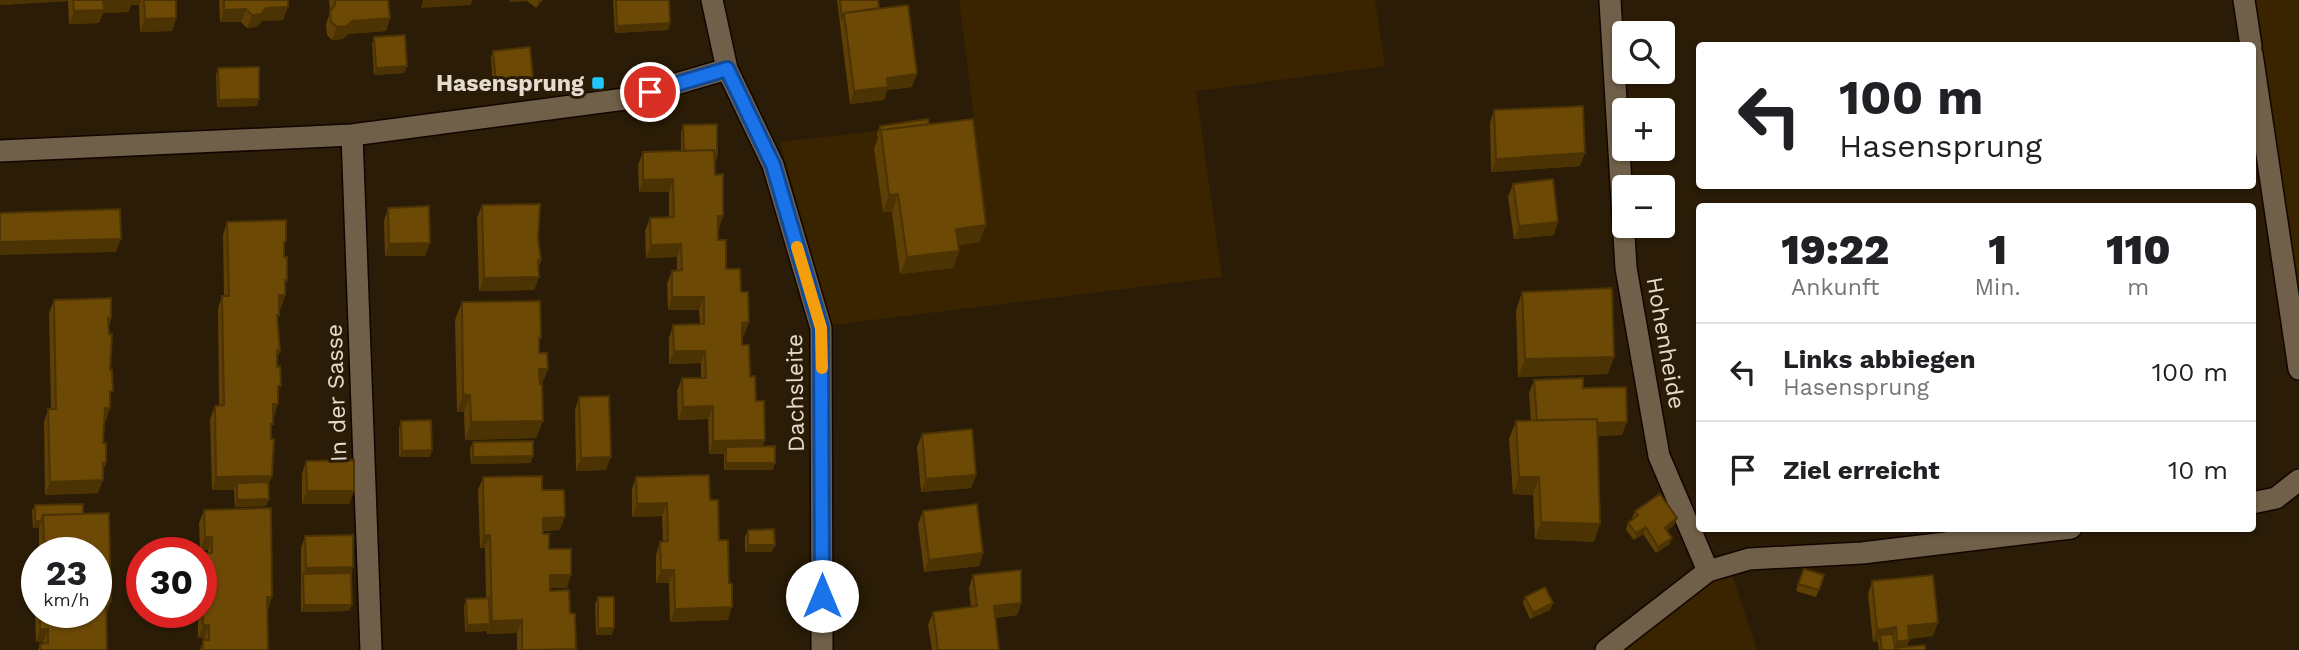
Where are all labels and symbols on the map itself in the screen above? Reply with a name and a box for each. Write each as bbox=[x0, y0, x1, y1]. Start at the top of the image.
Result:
pin bbox=[620, 62, 680, 122]
place label: Hasensprung bbox=[436, 70, 584, 97]
marker: Hasensprung bbox=[590, 75, 606, 91]
street label: Hohenheide bbox=[1641, 275, 1690, 411]
street label: In der Sasse bbox=[321, 323, 352, 463]
street label: Dachsleite bbox=[781, 334, 810, 452]
speed limit sign: 30 bbox=[126, 537, 217, 628]
position arrow bbox=[785, 559, 859, 633]

